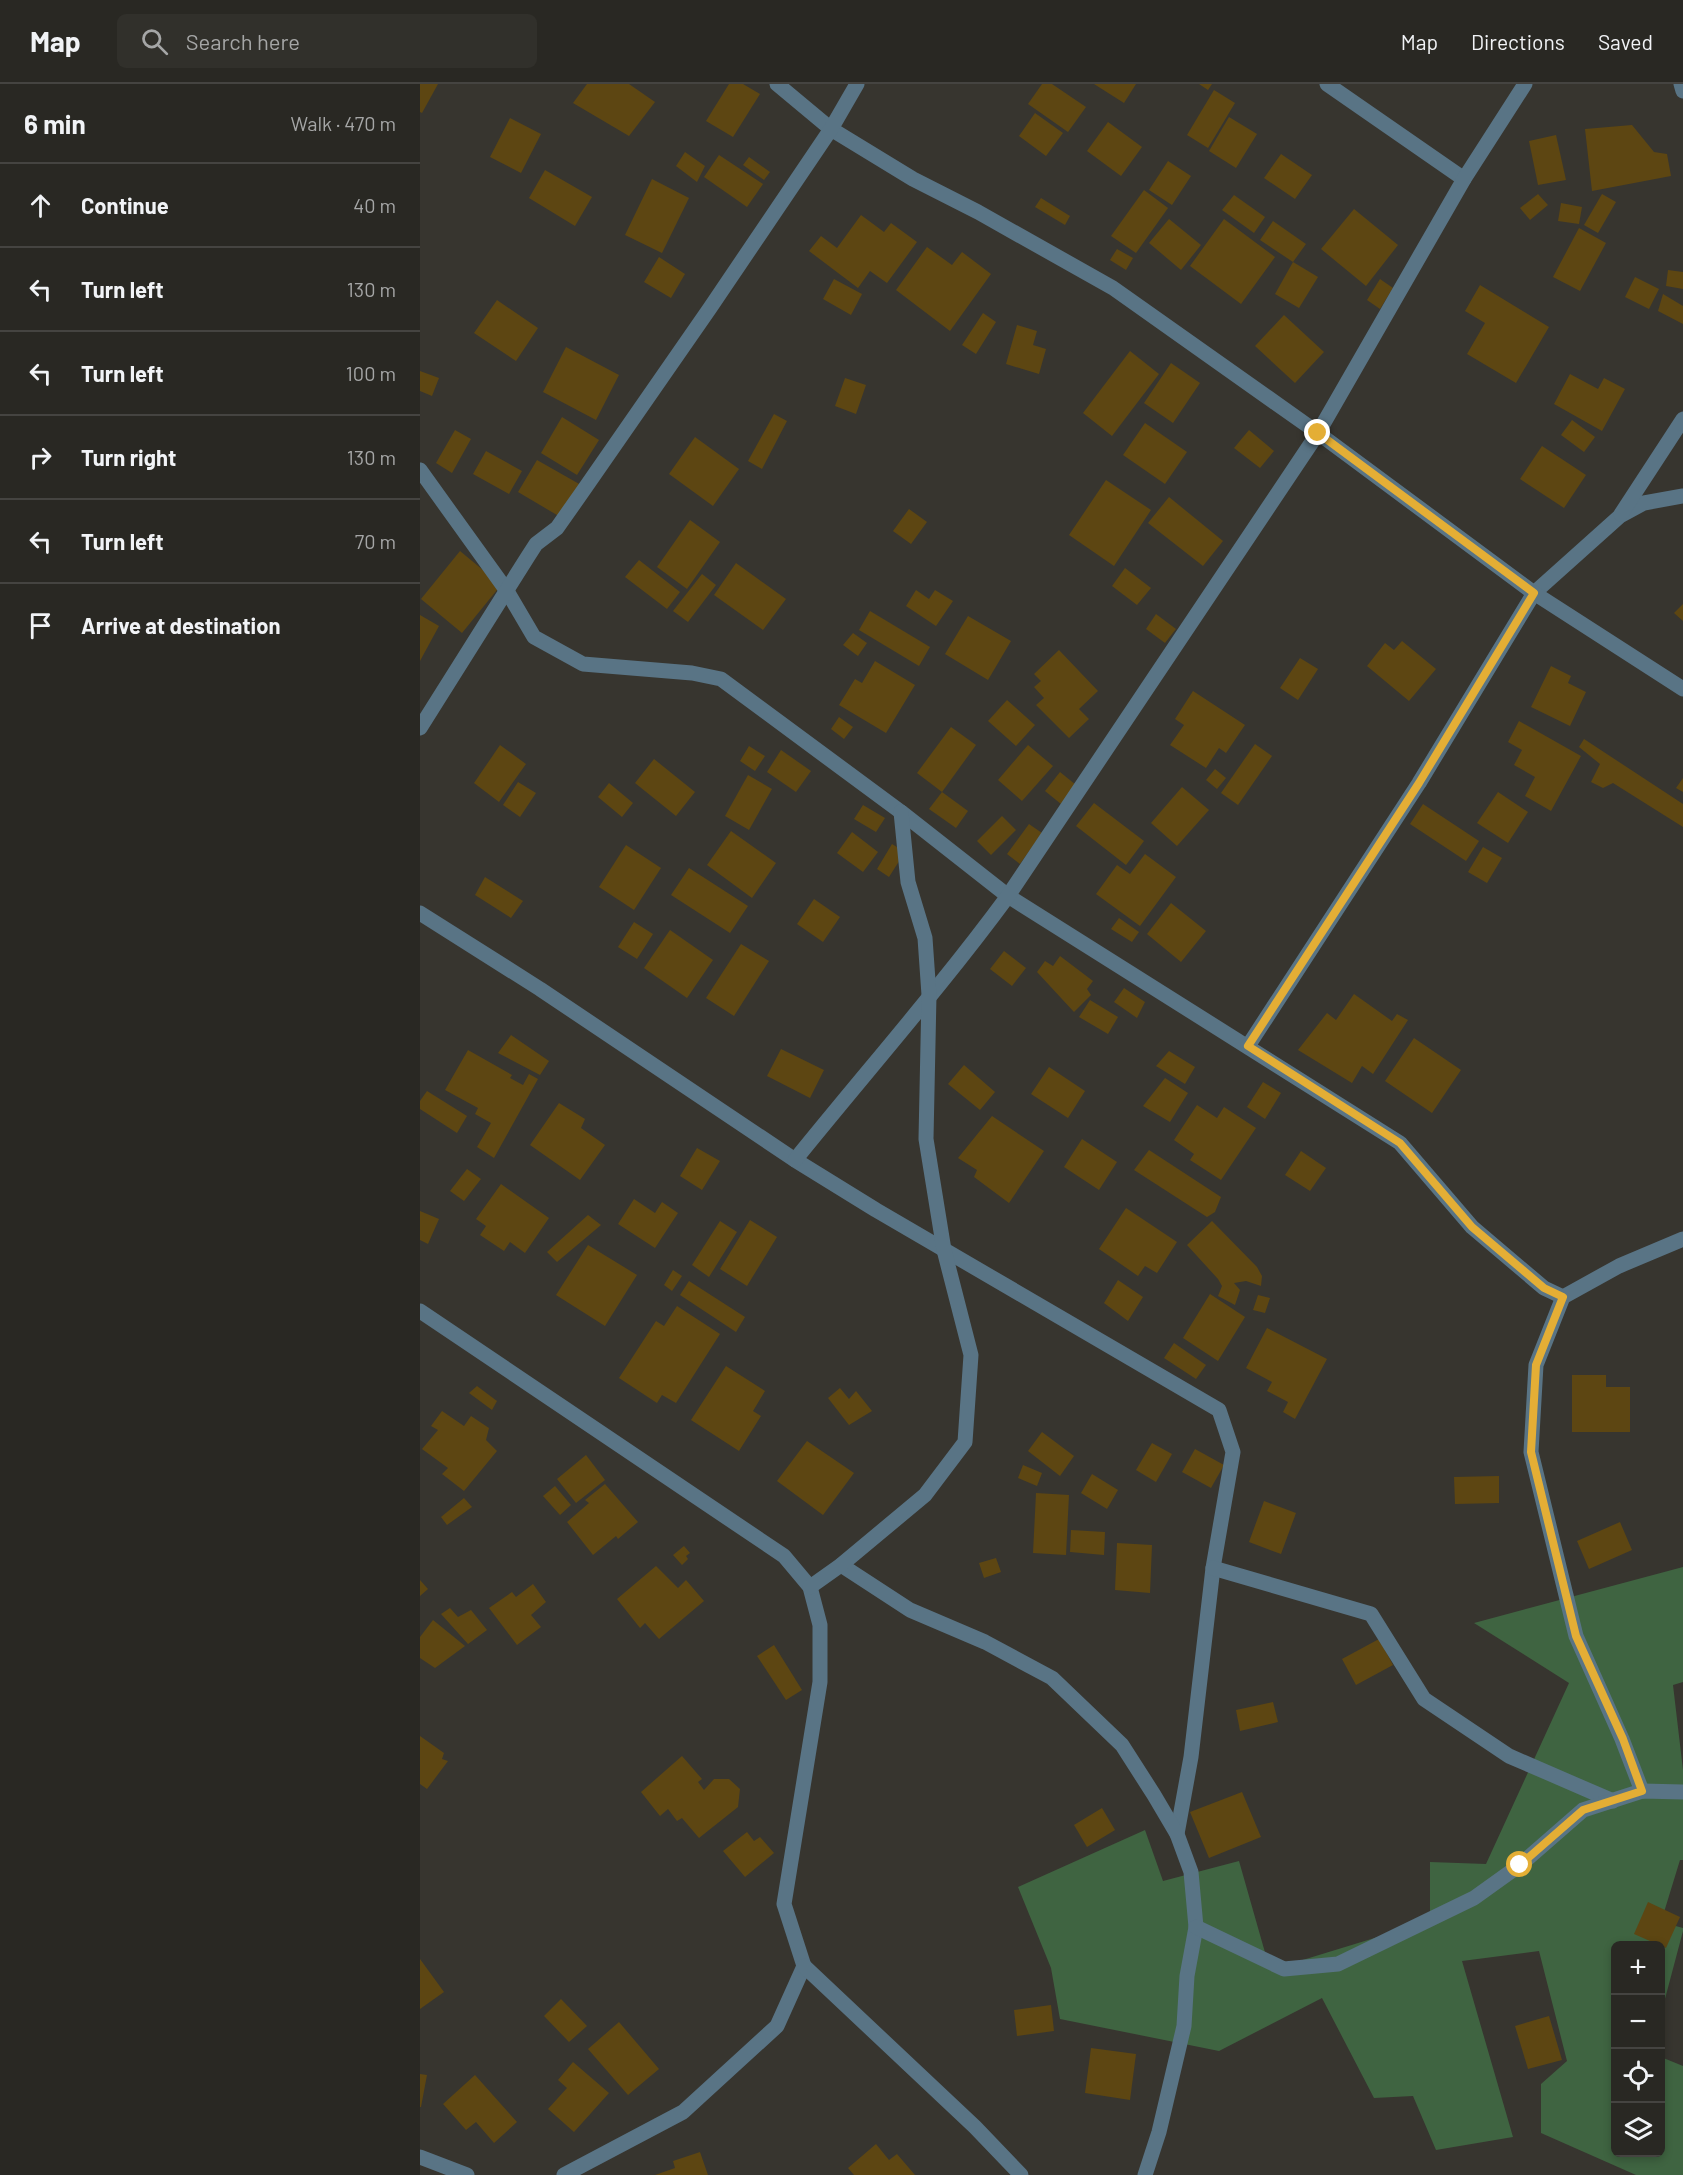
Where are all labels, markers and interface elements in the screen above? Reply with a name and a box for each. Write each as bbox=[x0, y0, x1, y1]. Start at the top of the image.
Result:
search box bbox=[117, 14, 537, 68]
text: Map bbox=[30, 24, 81, 58]
icon: search bbox=[138, 25, 171, 58]
text: Search here bbox=[186, 28, 300, 54]
text: Map bbox=[1401, 29, 1438, 54]
text: Directions bbox=[1471, 29, 1565, 54]
text: Saved bbox=[1598, 29, 1653, 54]
text: 6 min bbox=[24, 108, 86, 139]
text: Walk · 470 m bbox=[291, 111, 396, 135]
icon: ahead bbox=[24, 189, 57, 222]
text: Continue bbox=[81, 192, 169, 218]
text: 40 m bbox=[353, 193, 396, 217]
icon: left bbox=[24, 273, 57, 306]
text: Turn left bbox=[81, 276, 164, 302]
text: 130 m bbox=[347, 277, 396, 301]
icon: left bbox=[24, 357, 57, 390]
text: Turn left bbox=[81, 360, 164, 386]
text: 100 m bbox=[346, 361, 396, 385]
route end bbox=[1304, 419, 1330, 445]
icon: right bbox=[24, 441, 57, 474]
text: Turn right bbox=[81, 444, 176, 470]
text: 130 m bbox=[347, 445, 396, 469]
icon: left bbox=[24, 525, 57, 558]
text: Turn left bbox=[81, 528, 164, 554]
text: 70 m bbox=[355, 529, 396, 553]
icon: arrive bbox=[24, 609, 57, 642]
text: Arrive at destination bbox=[81, 612, 280, 638]
route start bbox=[1506, 1851, 1532, 1877]
map controls bbox=[1611, 1941, 1665, 2157]
button: + bbox=[1611, 1941, 1665, 1995]
button: − bbox=[1611, 1995, 1665, 2049]
button: locate bbox=[1611, 2049, 1665, 2103]
button: layers bbox=[1611, 2103, 1665, 2157]

